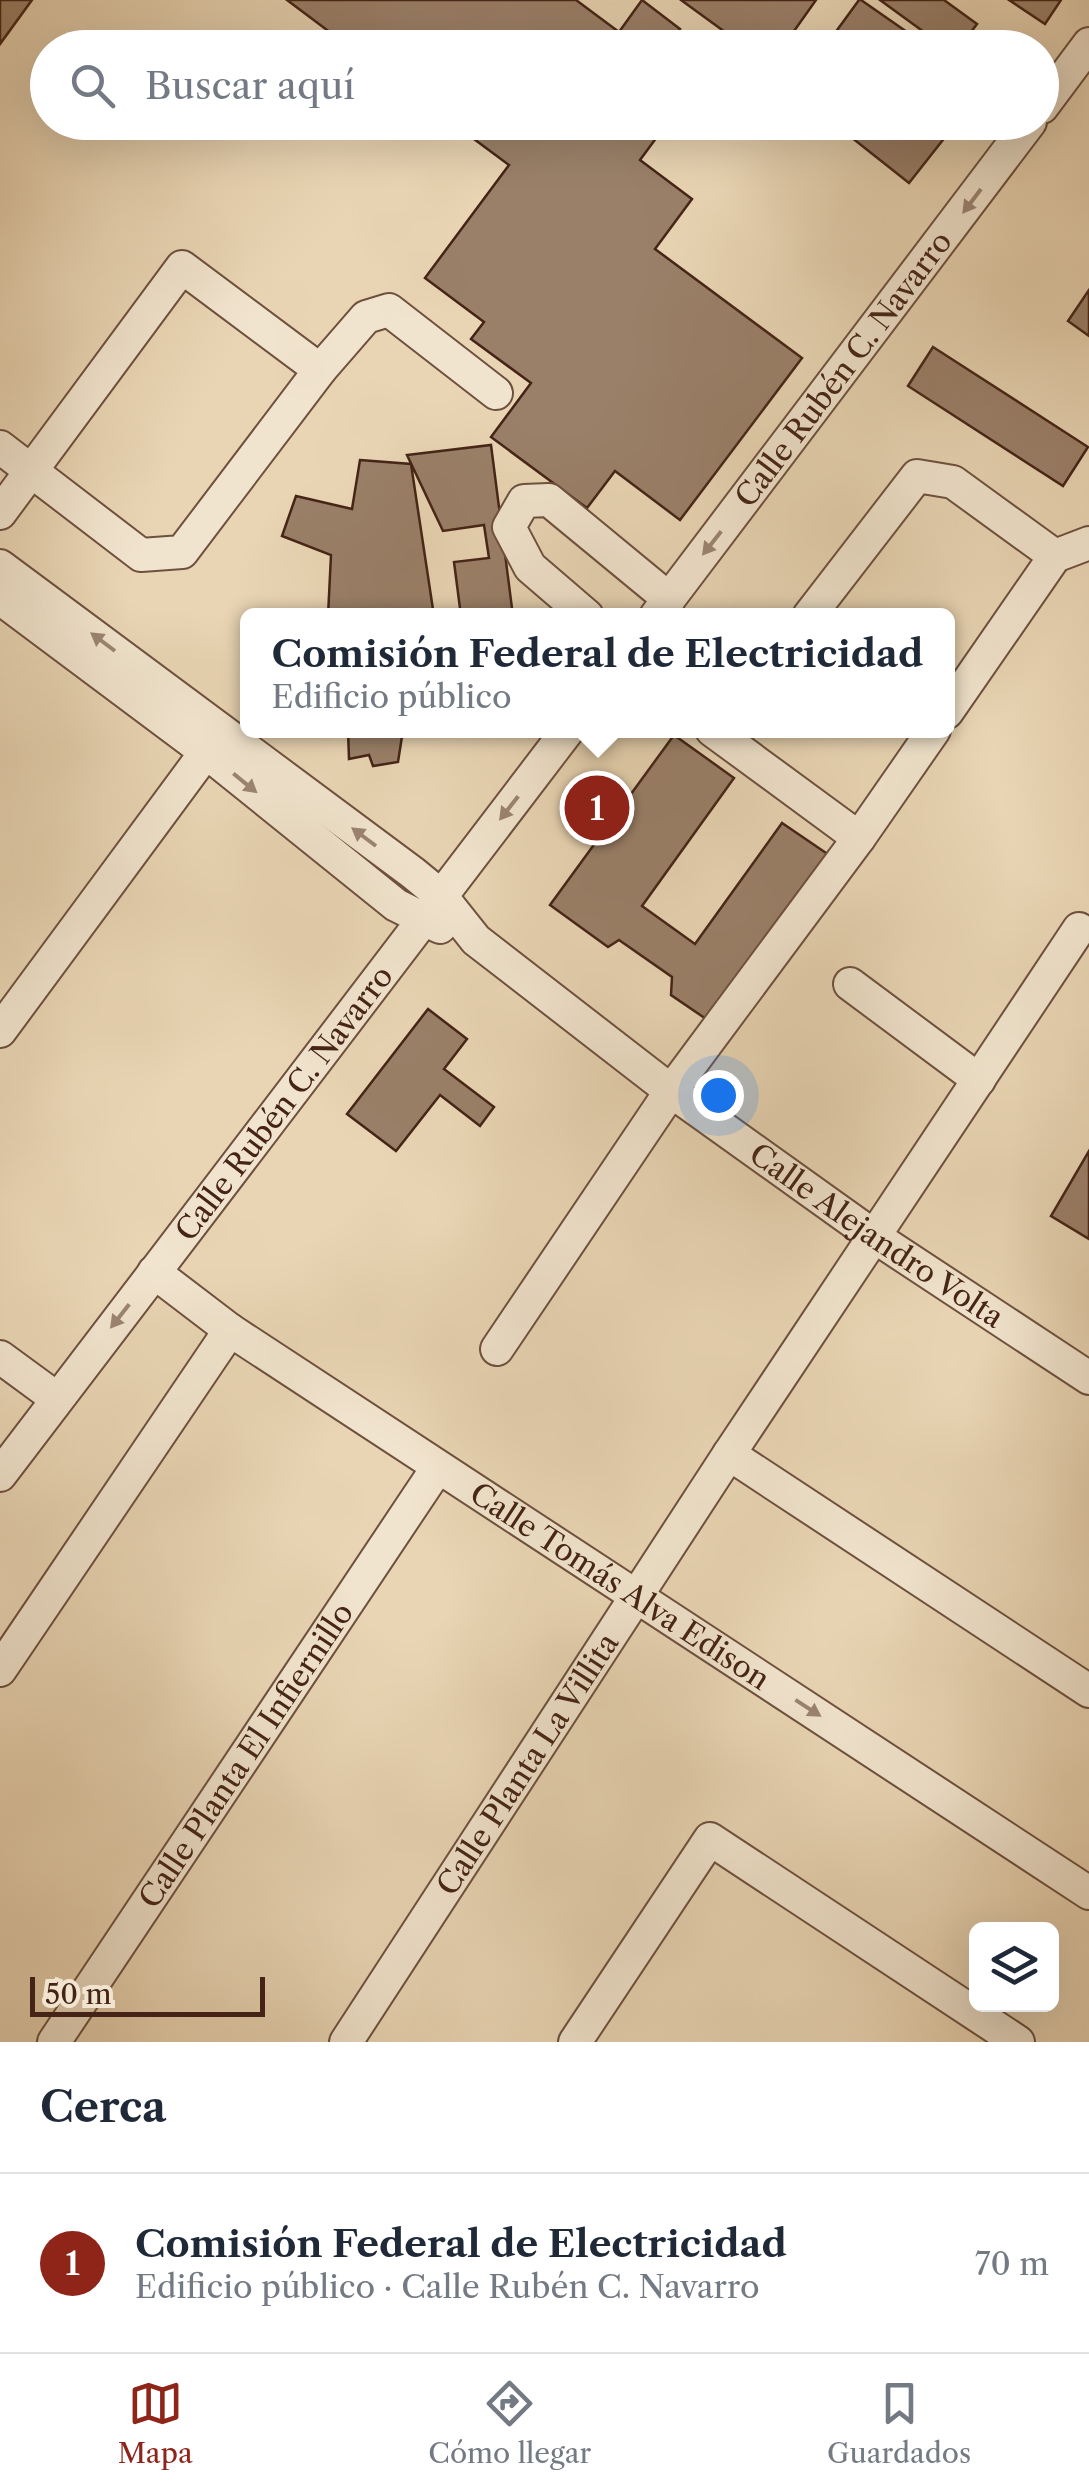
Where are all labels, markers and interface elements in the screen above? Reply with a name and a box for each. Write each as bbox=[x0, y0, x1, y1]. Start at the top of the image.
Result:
search box bbox=[30, 30, 1059, 140]
icon: search bbox=[65, 58, 120, 113]
text: Buscar aquí bbox=[145, 62, 355, 109]
one-way arrow bbox=[962, 188, 982, 214]
street label: Calle Rubén C. Navarro bbox=[727, 224, 959, 514]
one-way arrow bbox=[702, 530, 723, 556]
popup bbox=[240, 608, 955, 738]
text: Comisión Federal de Electricidad bbox=[272, 630, 923, 677]
one-way arrow bbox=[90, 633, 116, 653]
text: Edificio público bbox=[272, 677, 512, 716]
pin: 1 bbox=[564, 770, 630, 846]
one-way arrow bbox=[233, 772, 258, 793]
one-way arrow bbox=[499, 795, 519, 821]
one-way arrow bbox=[351, 827, 377, 847]
street label: Calle Rubén C. Navarro bbox=[167, 958, 400, 1248]
your location bbox=[693, 1070, 744, 1121]
street label: Calle Alejandro Volta bbox=[743, 1135, 1011, 1335]
one-way arrow bbox=[110, 1303, 131, 1329]
street label: Calle Tomás Alva Edison bbox=[463, 1474, 777, 1697]
street label: Calle Planta El Infiernillo bbox=[130, 1595, 361, 1915]
street label: Calle Planta La Villita bbox=[428, 1626, 626, 1902]
one-way arrow bbox=[794, 1699, 821, 1717]
map controls bbox=[969, 1922, 1059, 2012]
button: layers bbox=[969, 1922, 1059, 2012]
scale bar bbox=[30, 1972, 265, 2016]
text: 50 m bbox=[45, 1977, 112, 2011]
text: Cerca bbox=[40, 2081, 166, 2133]
text: Comisión Federal de Electricidad bbox=[135, 2220, 787, 2267]
text: 1 bbox=[65, 2244, 80, 2283]
text: 70 m bbox=[975, 2244, 1049, 2283]
text: Edificio público · Calle Rubén C. Navarro bbox=[135, 2267, 760, 2306]
tab: Mapa bbox=[118, 2376, 193, 2470]
tab: Cómo llegar bbox=[428, 2376, 591, 2470]
tab: Guardados bbox=[827, 2376, 971, 2470]

